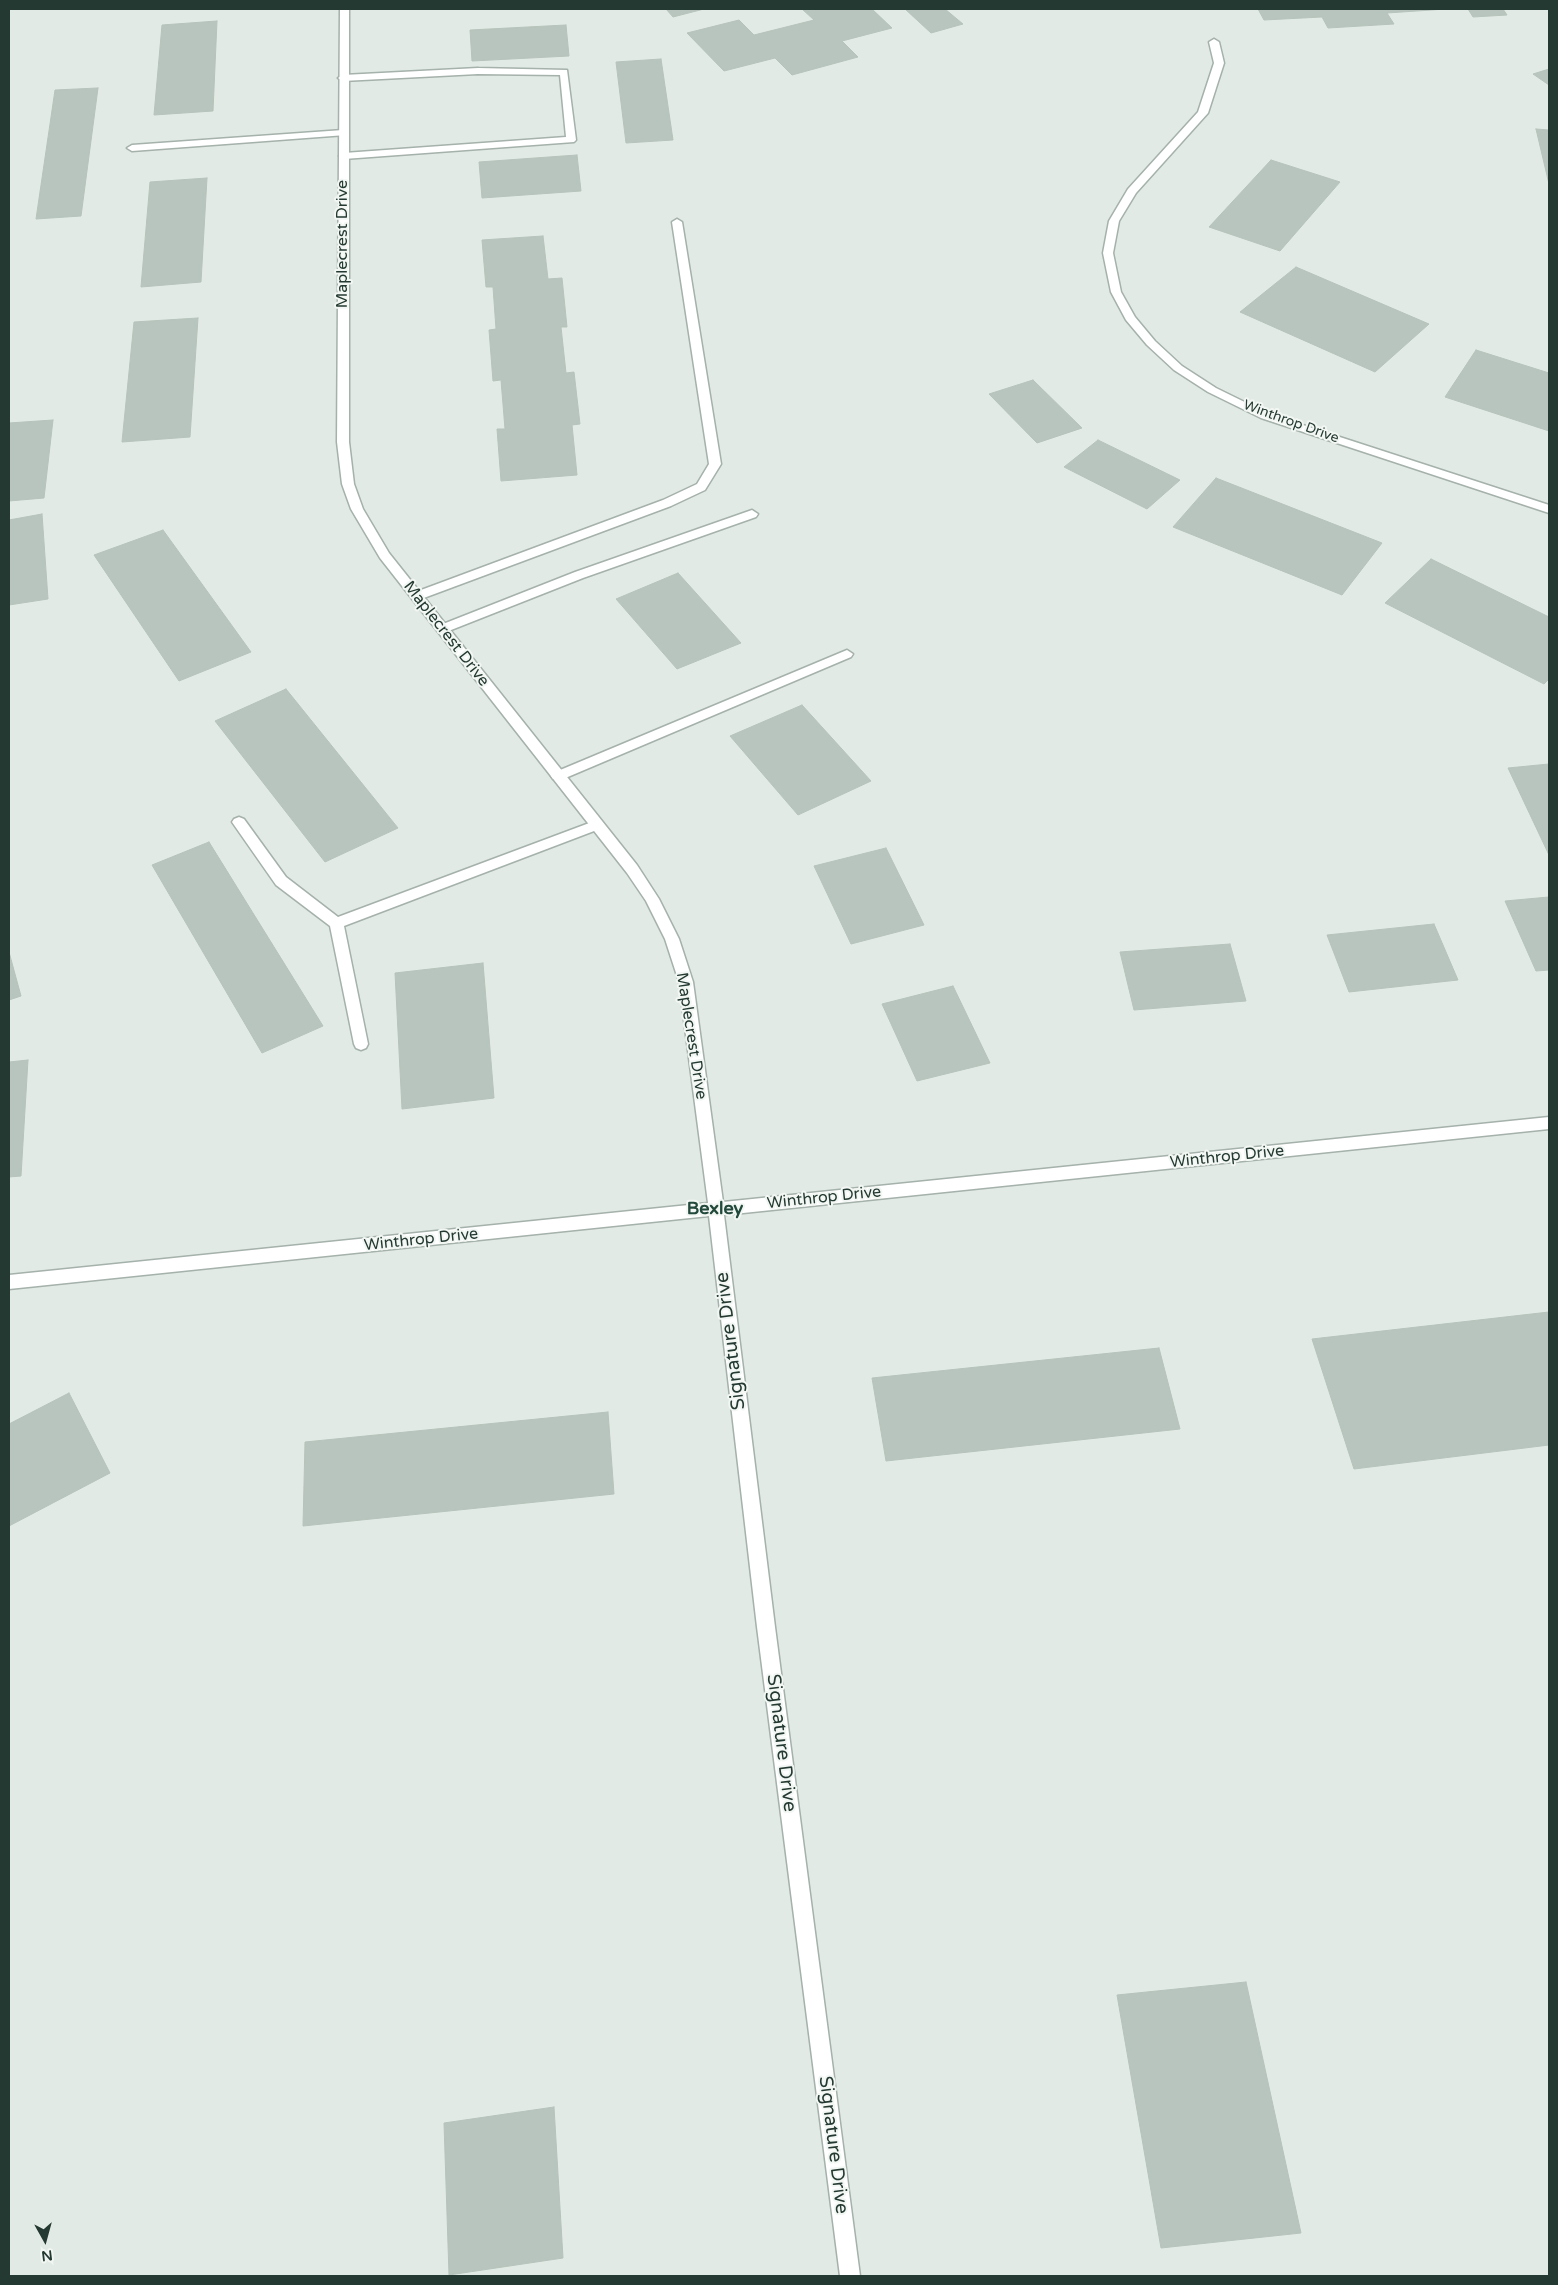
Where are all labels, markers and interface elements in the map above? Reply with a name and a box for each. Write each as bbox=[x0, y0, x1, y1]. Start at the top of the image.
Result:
street label: Maplecrest Drive bbox=[333, 180, 353, 308]
street label: Winthrop Drive bbox=[1241, 397, 1341, 447]
street label: Maplecrest Drive bbox=[399, 578, 493, 690]
street label: Maplecrest Drive bbox=[671, 971, 711, 1101]
street label: Winthrop Drive bbox=[1169, 1141, 1285, 1173]
street label: Winthrop Drive bbox=[766, 1182, 882, 1214]
district label: Bexley bbox=[687, 1198, 743, 1220]
street label: Winthrop Drive bbox=[363, 1224, 479, 1256]
street label: Signature Drive bbox=[711, 1271, 751, 1411]
street label: Signature Drive bbox=[761, 1673, 801, 1813]
street label: Signature Drive bbox=[813, 2075, 853, 2215]
north arrow bbox=[20, 2215, 70, 2265]
text: N bbox=[40, 2246, 54, 2265]

